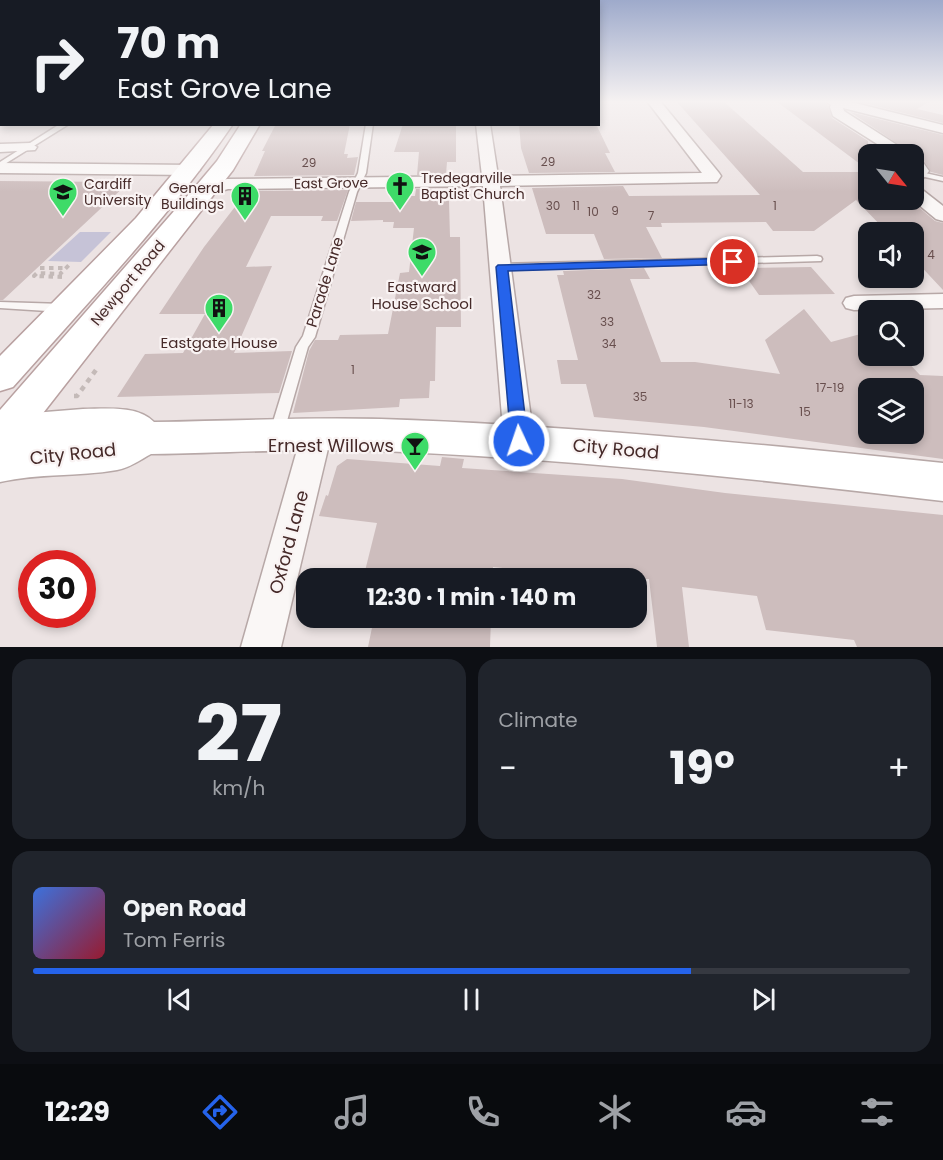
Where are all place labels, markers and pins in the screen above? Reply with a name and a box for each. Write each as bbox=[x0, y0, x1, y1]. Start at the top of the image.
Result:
place label: Tredegarville Baptist Church bbox=[421, 168, 525, 204]
church icon: Tredegarville Baptist Church bbox=[384, 170, 416, 212]
place label: Cardiff University bbox=[84, 174, 151, 210]
school or university icon: Cardiff University bbox=[47, 176, 79, 218]
place label: General Buildings bbox=[161, 178, 224, 214]
building icon: General Buildings bbox=[229, 180, 261, 222]
school or university icon: Eastward House School bbox=[406, 236, 438, 278]
pin bbox=[707, 236, 758, 287]
place label: Eastward House School bbox=[371, 276, 473, 314]
building icon: Eastgate House bbox=[203, 292, 235, 334]
place label: Eastgate House bbox=[161, 332, 277, 353]
bar icon: Ernest Willows bbox=[399, 430, 431, 472]
place label: Ernest Willows bbox=[268, 433, 394, 458]

